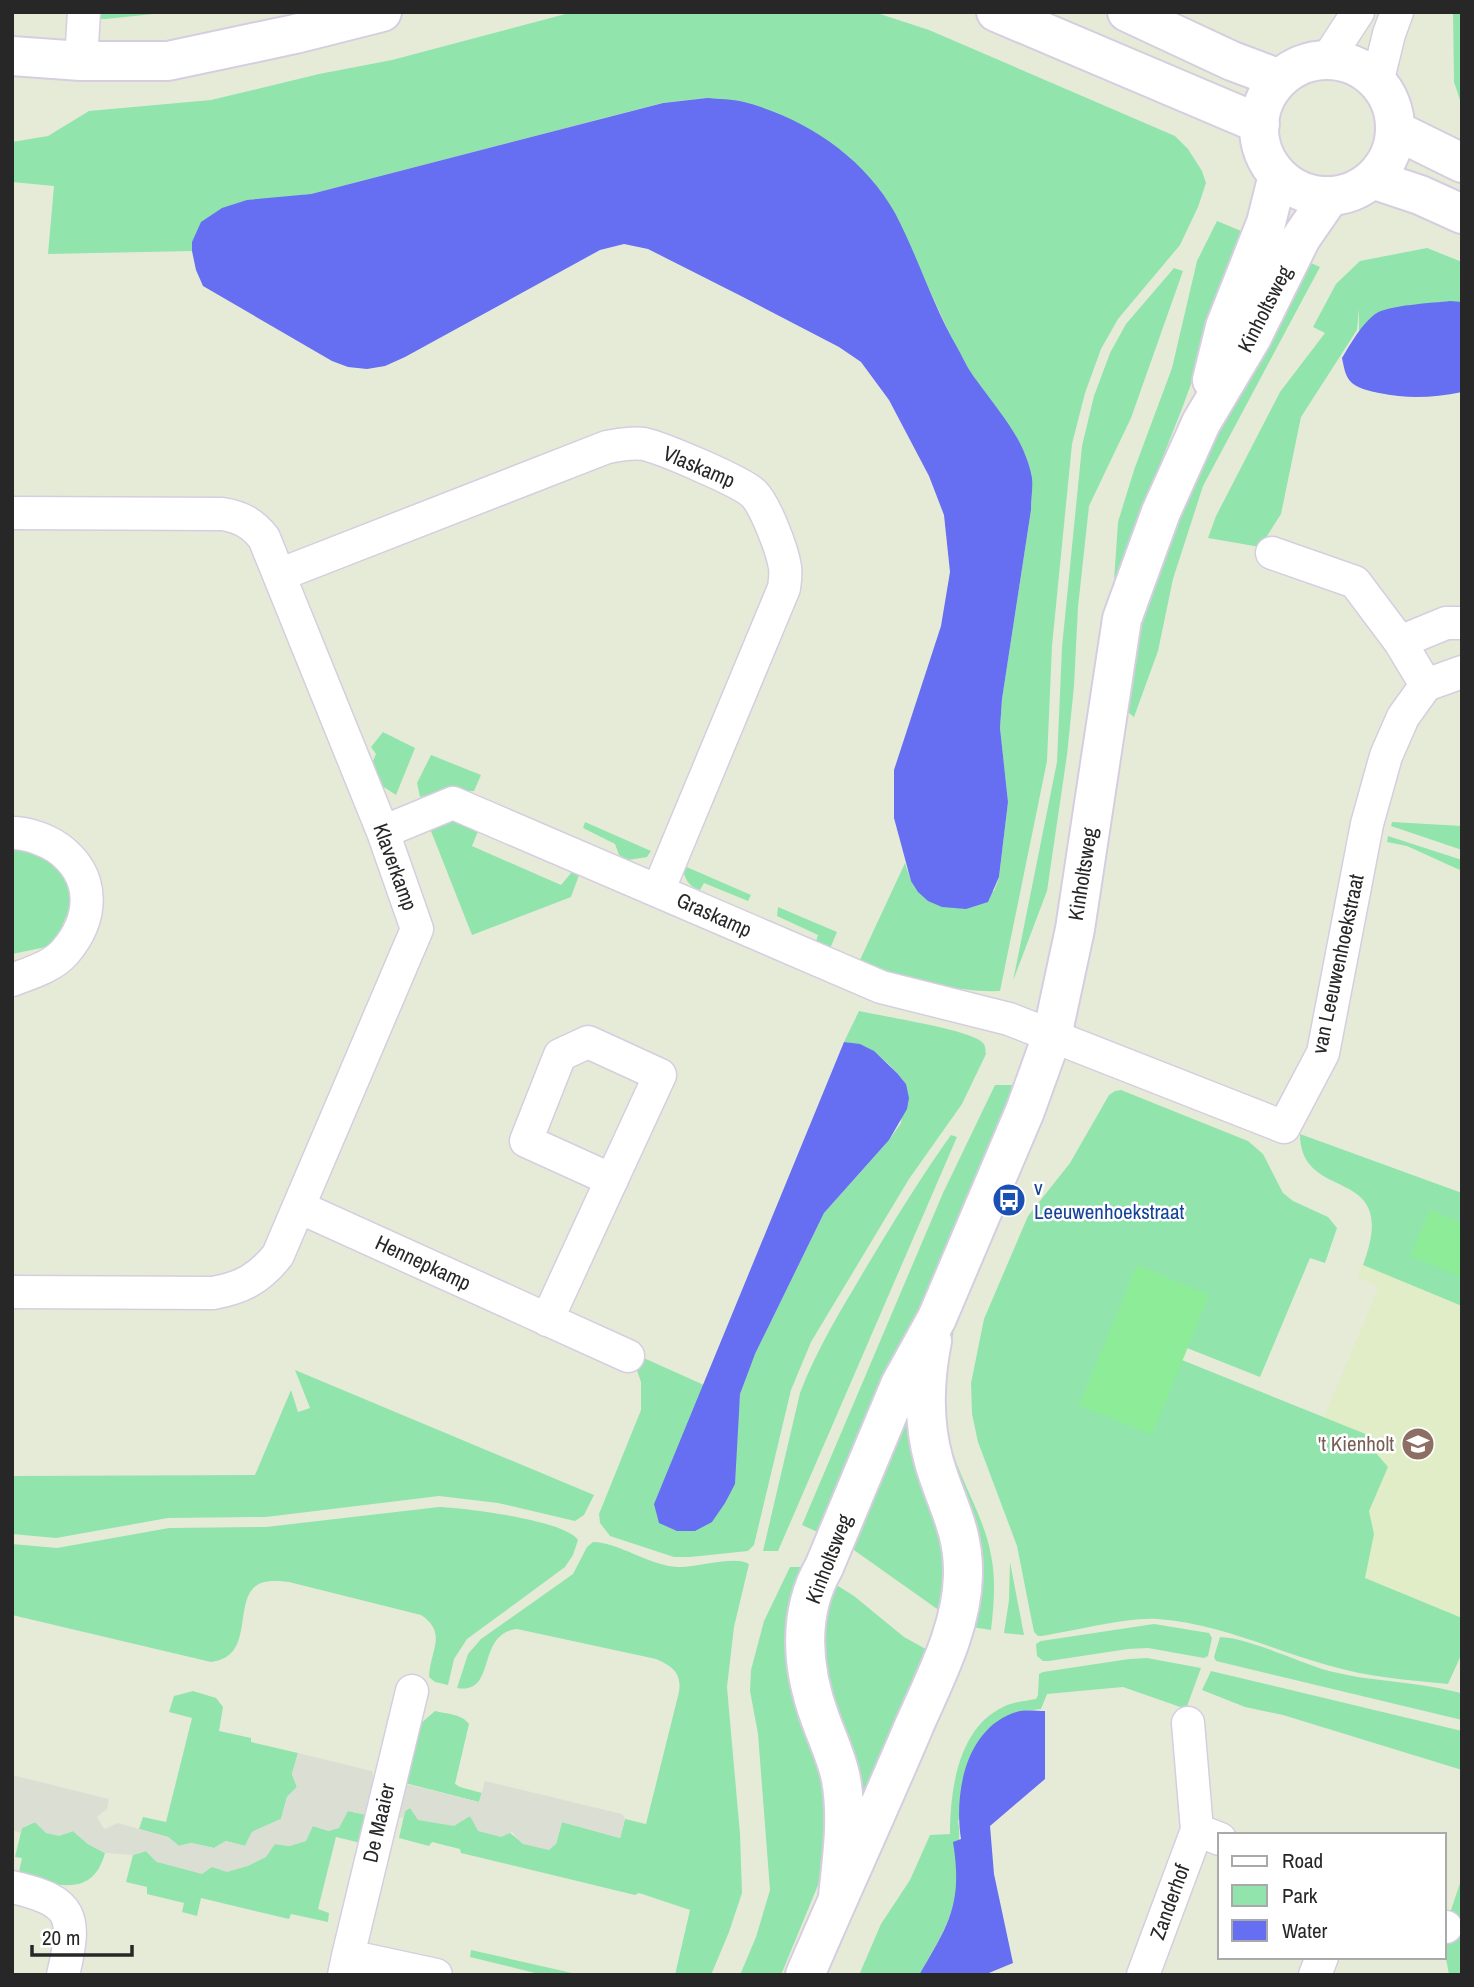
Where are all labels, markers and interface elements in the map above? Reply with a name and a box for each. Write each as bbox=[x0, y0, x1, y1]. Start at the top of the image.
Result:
street label: Kinholtsweg bbox=[1230, 260, 1299, 357]
street label: Vlaskamp bbox=[659, 438, 740, 495]
street label: Klaverkamp bbox=[366, 819, 425, 915]
street label: Kinholtsweg bbox=[1061, 825, 1104, 923]
street label: van Leeuwenhoekstraat bbox=[1304, 871, 1371, 1056]
street label: Graskamp bbox=[672, 885, 756, 944]
place label: v Leeuwenhoekstraat bbox=[1034, 1173, 1185, 1226]
bus stop icon: v Leeuwenhoekstraat bbox=[990, 1181, 1028, 1219]
street label: Hennepkamp bbox=[371, 1228, 476, 1297]
school or university icon: 't Kienholt bbox=[1399, 1425, 1437, 1463]
place label: 't Kienholt bbox=[1318, 1429, 1394, 1458]
street label: Kinholtsweg bbox=[798, 1509, 859, 1608]
street label: De Maaier bbox=[355, 1780, 402, 1865]
legend bbox=[1218, 1833, 1446, 1959]
text: Road bbox=[1282, 1846, 1323, 1875]
street label: Zanderhof bbox=[1142, 1860, 1197, 1944]
text: Park bbox=[1282, 1881, 1318, 1910]
scale bar bbox=[32, 1913, 131, 1957]
text: Water bbox=[1282, 1916, 1328, 1945]
text: 20 m bbox=[42, 1923, 80, 1952]

